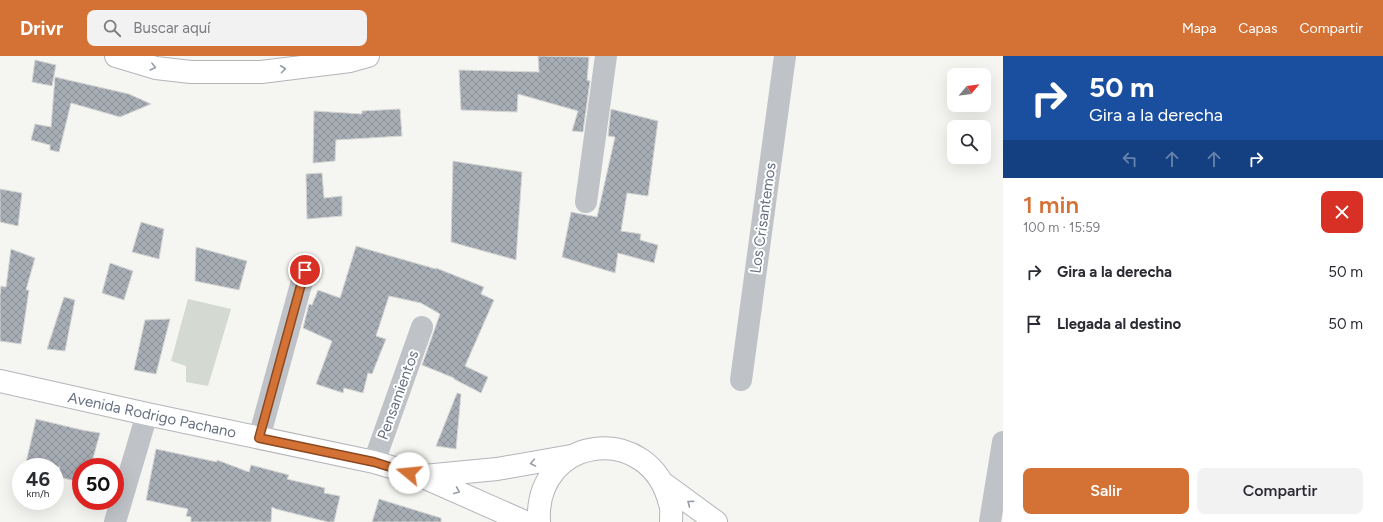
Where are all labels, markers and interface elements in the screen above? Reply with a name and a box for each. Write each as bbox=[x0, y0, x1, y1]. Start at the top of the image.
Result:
search box bbox=[87, 10, 367, 46]
text: Drivr bbox=[20, 17, 63, 40]
icon: search bbox=[101, 17, 123, 39]
text: Buscar aquí bbox=[133, 19, 211, 37]
text: Mapa bbox=[1182, 20, 1216, 37]
text: Capas bbox=[1238, 20, 1277, 37]
text: Compartir bbox=[1299, 20, 1363, 37]
one-way arrow bbox=[150, 63, 157, 71]
one-way arrow bbox=[280, 65, 286, 74]
north arrow bbox=[947, 68, 991, 112]
map controls bbox=[947, 68, 991, 164]
text: 50 m bbox=[1089, 70, 1155, 104]
icon: right bbox=[1023, 72, 1075, 124]
text: Gira a la derecha bbox=[1089, 104, 1223, 126]
button: search bbox=[947, 120, 991, 164]
icon: left bbox=[1119, 148, 1141, 170]
icon: ahead bbox=[1161, 148, 1183, 170]
icon: ahead bbox=[1203, 148, 1225, 170]
icon: right bbox=[1245, 148, 1267, 170]
street label: Los Crisantemos bbox=[746, 161, 780, 275]
text: 1 min bbox=[1023, 190, 1079, 219]
button: close bbox=[1321, 191, 1363, 233]
text: 100 m · 15:59 bbox=[1023, 220, 1100, 235]
pin bbox=[288, 253, 322, 287]
icon: arrive bbox=[294, 259, 316, 281]
icon: right bbox=[1023, 261, 1045, 283]
text: Gira a la derecha bbox=[1057, 263, 1172, 281]
text: 50 m bbox=[1328, 263, 1363, 281]
icon: arrive bbox=[1023, 313, 1045, 335]
text: Llegada al destino bbox=[1057, 315, 1181, 333]
text: 50 m bbox=[1328, 315, 1363, 333]
street label: Pensamientos bbox=[373, 348, 423, 442]
street label: Avenida Rodrigo Pachano bbox=[66, 388, 238, 442]
position arrow bbox=[388, 452, 430, 494]
speed limit sign: 50 bbox=[72, 458, 124, 510]
one-way arrow bbox=[530, 458, 536, 467]
text: 46 bbox=[26, 467, 50, 491]
button: Salir bbox=[1023, 468, 1189, 514]
button: Compartir bbox=[1197, 468, 1363, 514]
text: km/h bbox=[27, 487, 49, 500]
one-way arrow bbox=[453, 487, 460, 495]
one-way arrow bbox=[687, 501, 694, 508]

